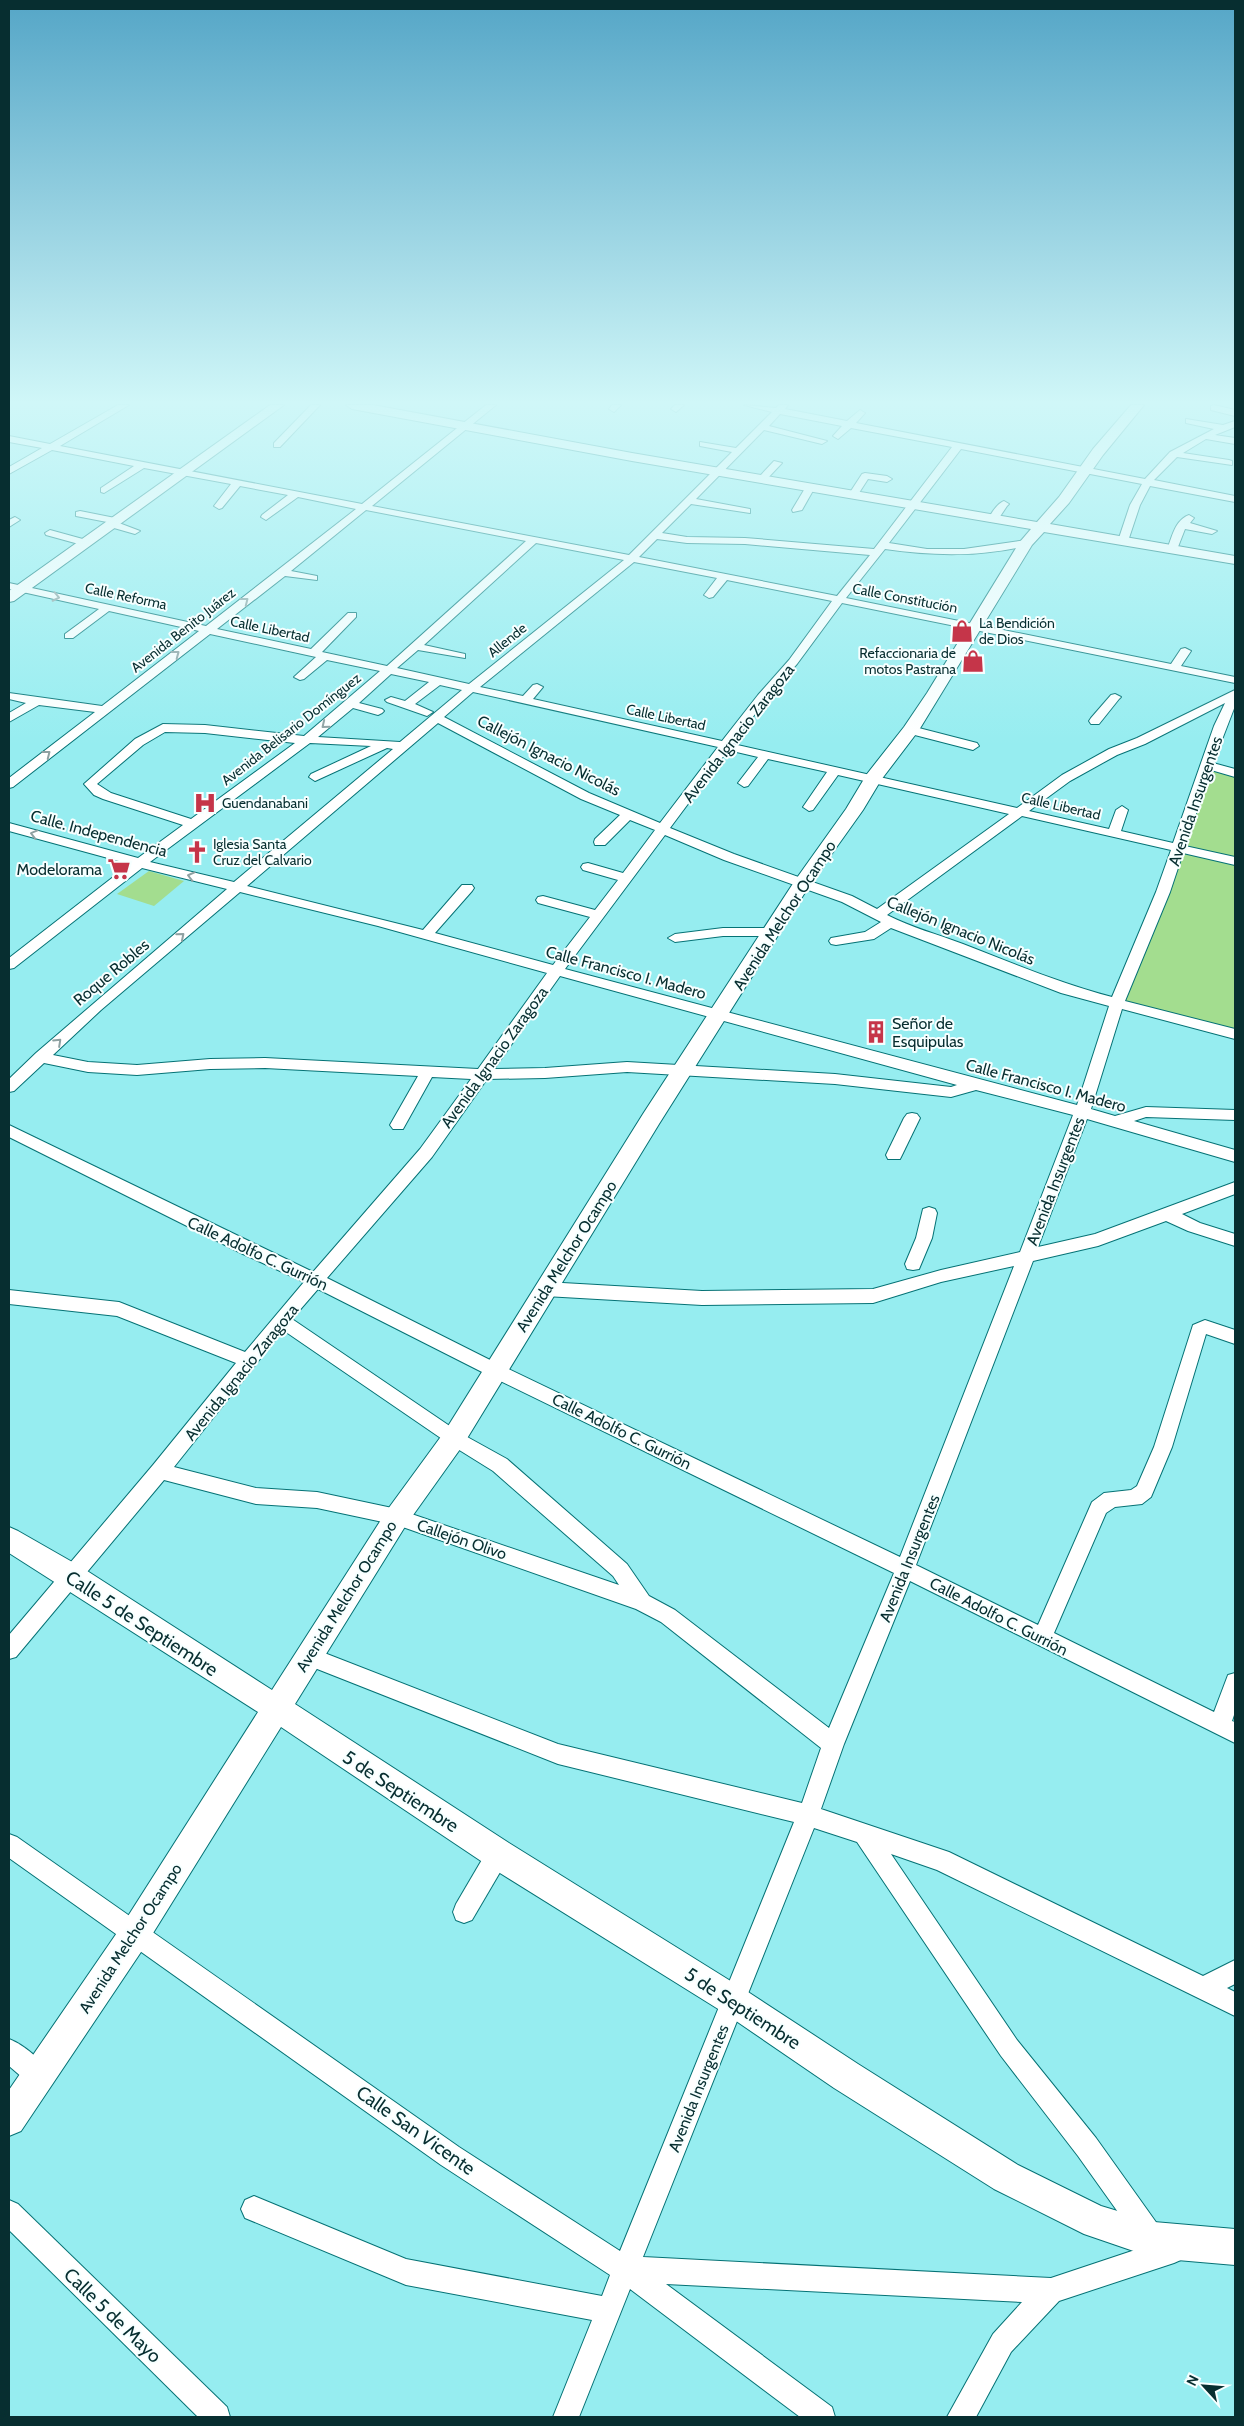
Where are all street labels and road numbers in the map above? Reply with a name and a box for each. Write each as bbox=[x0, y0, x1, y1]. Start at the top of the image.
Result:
street label: Calle Reforma bbox=[83, 579, 169, 614]
street label: Calle Constitución bbox=[851, 579, 959, 617]
street label: Avenida Benito Juárez bbox=[127, 583, 239, 676]
street label: Calle Libertad bbox=[229, 612, 311, 646]
street label: Allende bbox=[484, 619, 530, 661]
street label: Avenida Ignacio Zaragoza bbox=[679, 660, 798, 806]
street label: Avenida Belisario Domínguez bbox=[218, 669, 365, 789]
street label: Calle Libertad bbox=[625, 700, 707, 734]
street label: Callejón Ignacio Nicolás bbox=[474, 711, 624, 800]
street label: Avenida Insurgentes bbox=[1164, 734, 1227, 868]
street label: Calle Libertad bbox=[1020, 788, 1102, 824]
street label: Calle. Independencia bbox=[29, 806, 169, 861]
street label: Avenida Melchor Ocampo bbox=[729, 837, 840, 994]
street label: Callejón Ignacio Nicolás bbox=[884, 892, 1038, 969]
street label: Roque Robles bbox=[70, 935, 153, 1009]
street label: Calle Francisco I. Madero bbox=[544, 942, 708, 1003]
street label: Avenida Ignacio Zaragoza bbox=[437, 983, 552, 1132]
street label: Calle Francisco I. Madero bbox=[964, 1055, 1128, 1116]
street label: Avenida Insurgentes bbox=[1022, 1114, 1089, 1248]
street label: Avenida Melchor Ocampo bbox=[512, 1177, 621, 1335]
street label: Calle Adolfo C. Gurrión bbox=[185, 1213, 331, 1294]
street label: Avenida Ignacio Zaragoza bbox=[181, 1300, 302, 1444]
street label: Calle Adolfo C. Gurrión bbox=[549, 1389, 695, 1473]
street label: Avenida Insurgentes bbox=[875, 1491, 944, 1625]
street label: Callejón Olivo bbox=[414, 1515, 509, 1564]
street label: Avenida Melchor Ocampo bbox=[292, 1517, 401, 1675]
street label: Calle 5 de Septiembre bbox=[61, 1566, 222, 1681]
street label: Calle Adolfo C. Gurrión bbox=[927, 1573, 1071, 1660]
street label: 5 de Septiembre bbox=[339, 1745, 463, 1837]
street label: Avenida Melchor Ocampo bbox=[75, 1860, 186, 2017]
street label: 5 de Septiembre bbox=[681, 1962, 805, 2054]
street label: Avenida Insurgentes bbox=[664, 2021, 733, 2155]
street label: Calle San Vicente bbox=[352, 2081, 480, 2180]
street label: Calle 5 de Mayo bbox=[59, 2263, 166, 2368]

